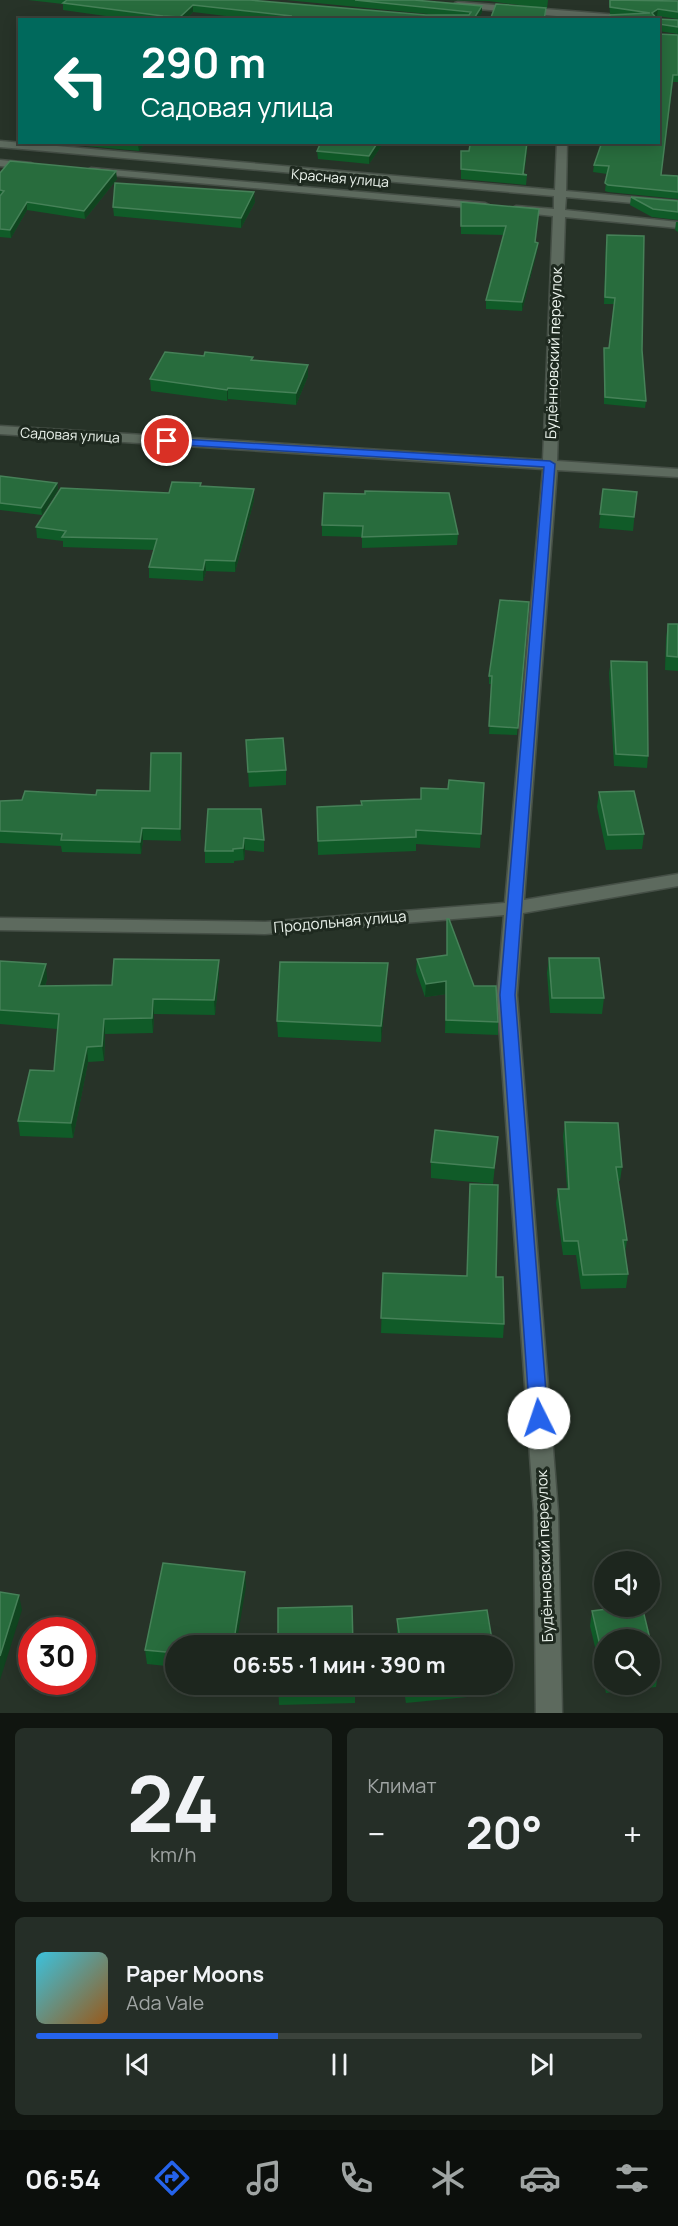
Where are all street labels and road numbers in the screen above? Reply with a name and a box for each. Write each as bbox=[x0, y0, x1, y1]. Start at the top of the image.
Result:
street label: Красная улица bbox=[290, 164, 390, 191]
street label: Будённовский переулок bbox=[540, 266, 567, 439]
street label: Садовая улица bbox=[20, 422, 120, 447]
street label: Продольная улица bbox=[273, 905, 407, 938]
street label: Будённовский переулок bbox=[531, 1469, 558, 1642]

